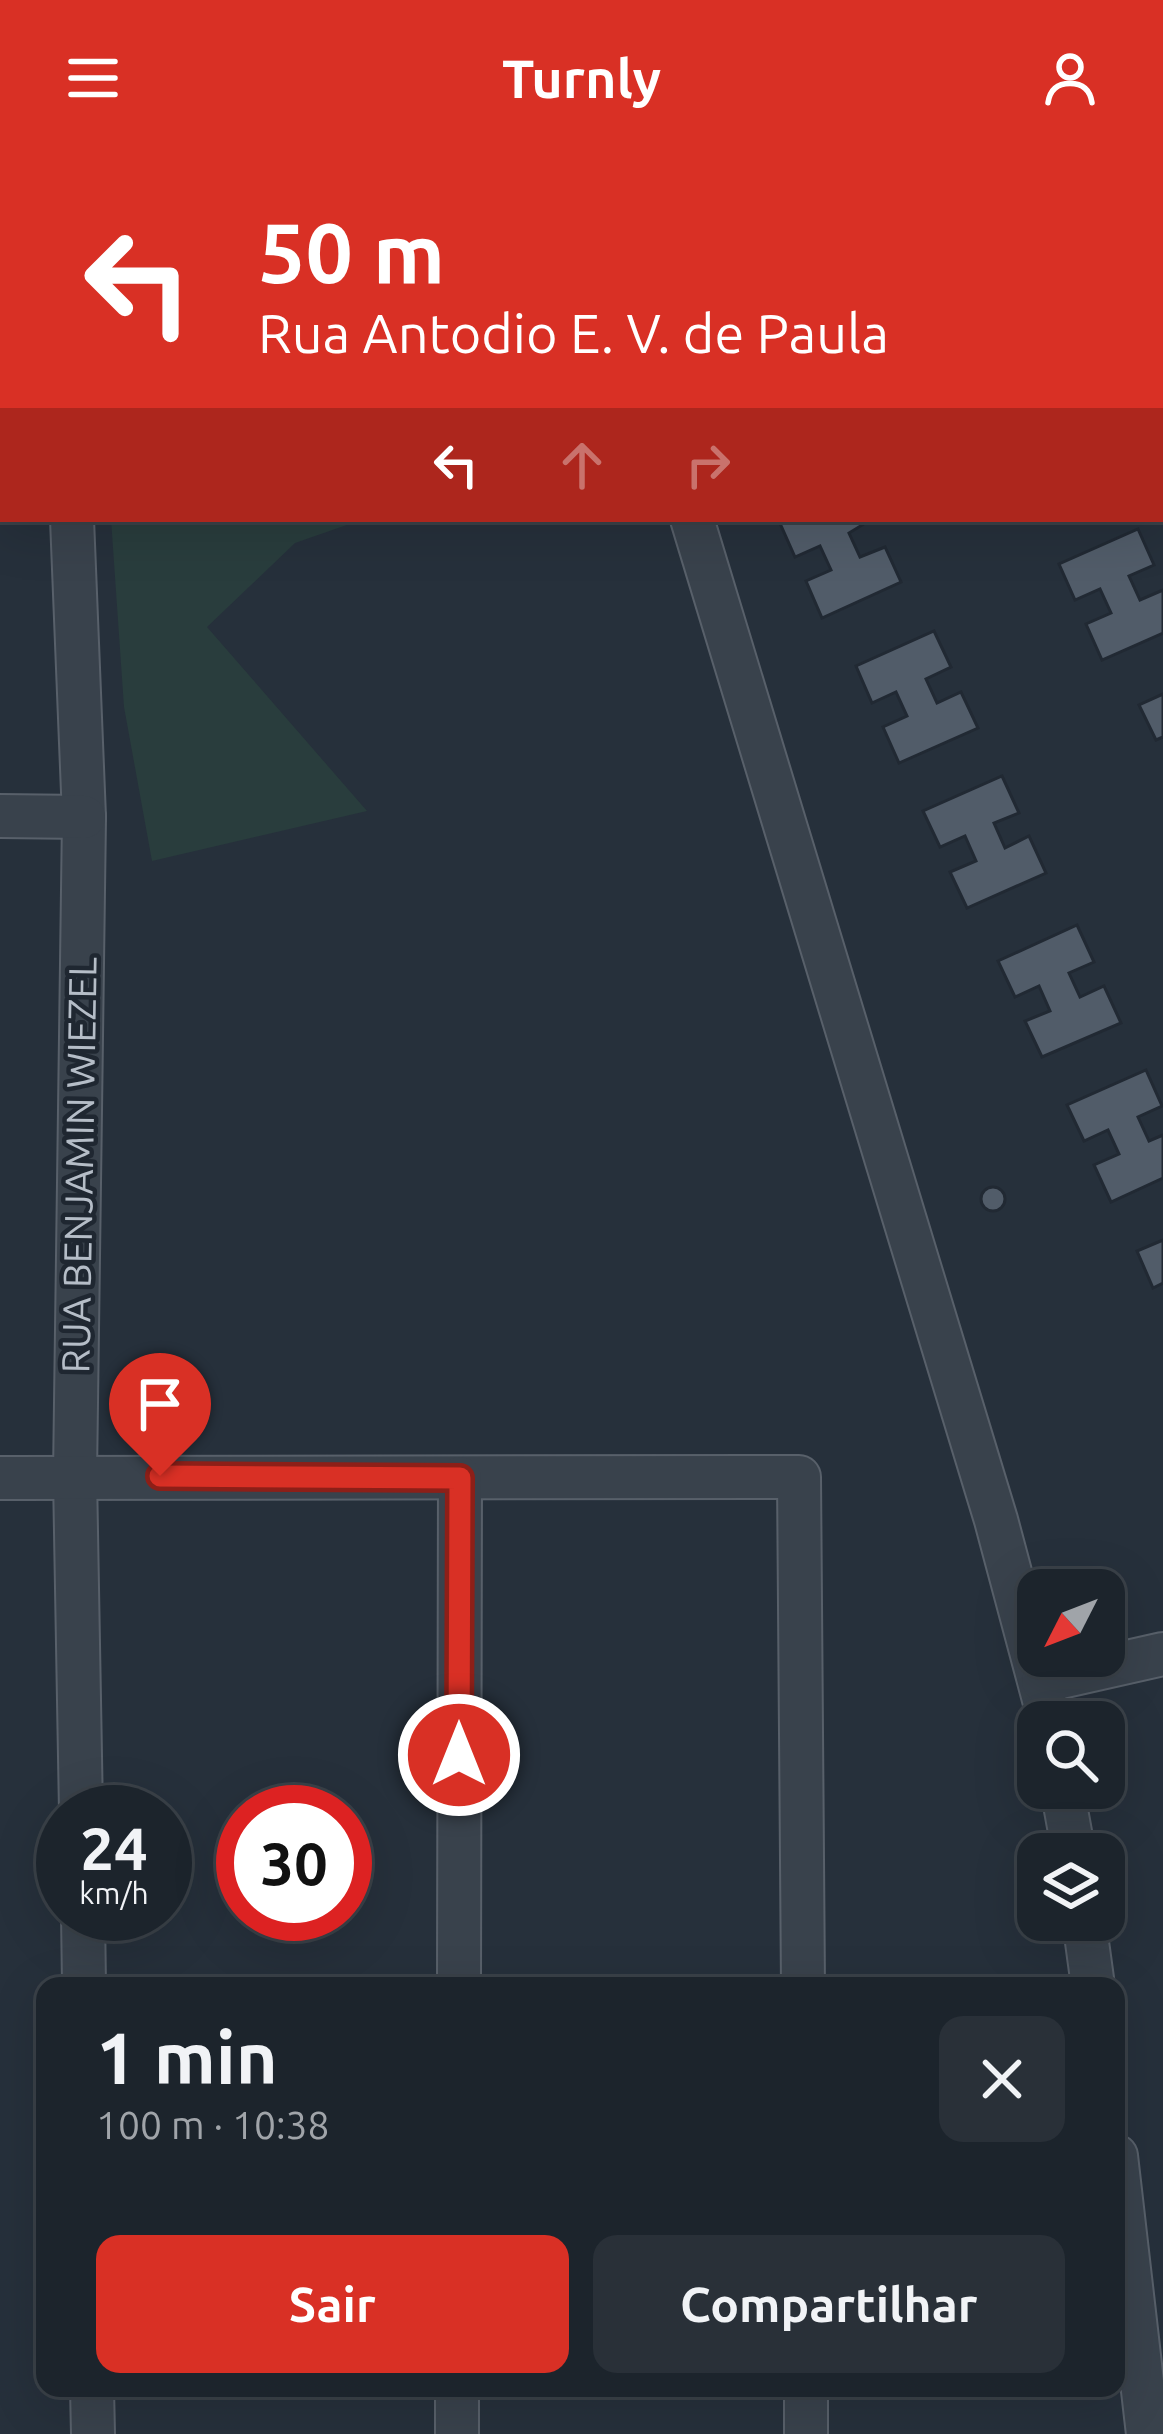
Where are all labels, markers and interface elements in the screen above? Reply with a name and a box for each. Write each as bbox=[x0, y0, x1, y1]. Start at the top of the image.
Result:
icon: menu bbox=[60, 45, 126, 111]
icon: person bbox=[1037, 45, 1103, 111]
text: Turnly bbox=[502, 48, 661, 108]
icon: left bbox=[60, 204, 216, 360]
text: 50 m bbox=[258, 205, 445, 299]
text: Rua Antodio E. V. de Paula bbox=[258, 303, 889, 363]
icon: left bbox=[423, 432, 489, 498]
icon: ahead bbox=[549, 432, 615, 498]
icon: right bbox=[675, 432, 741, 498]
street label: RUA BENJAMIN WIEZEL bbox=[53, 956, 104, 1374]
pin bbox=[109, 1353, 211, 1476]
icon: arrive bbox=[127, 1371, 193, 1437]
north arrow bbox=[1017, 1569, 1125, 1677]
map controls bbox=[1017, 1569, 1125, 1941]
position arrow bbox=[396, 1692, 522, 1818]
button: search bbox=[1017, 1701, 1125, 1809]
speed limit sign: 30 bbox=[216, 1785, 372, 1941]
text: 24 bbox=[80, 1814, 148, 1881]
button: layers bbox=[1017, 1833, 1125, 1941]
text: km/h bbox=[79, 1876, 149, 1910]
button: close bbox=[939, 2016, 1065, 2142]
text: 1 min bbox=[96, 2017, 278, 2098]
text: 100 m · 10:38 bbox=[96, 2103, 330, 2146]
button: Sair bbox=[96, 2235, 569, 2373]
button: Compartilhar bbox=[593, 2235, 1065, 2373]

